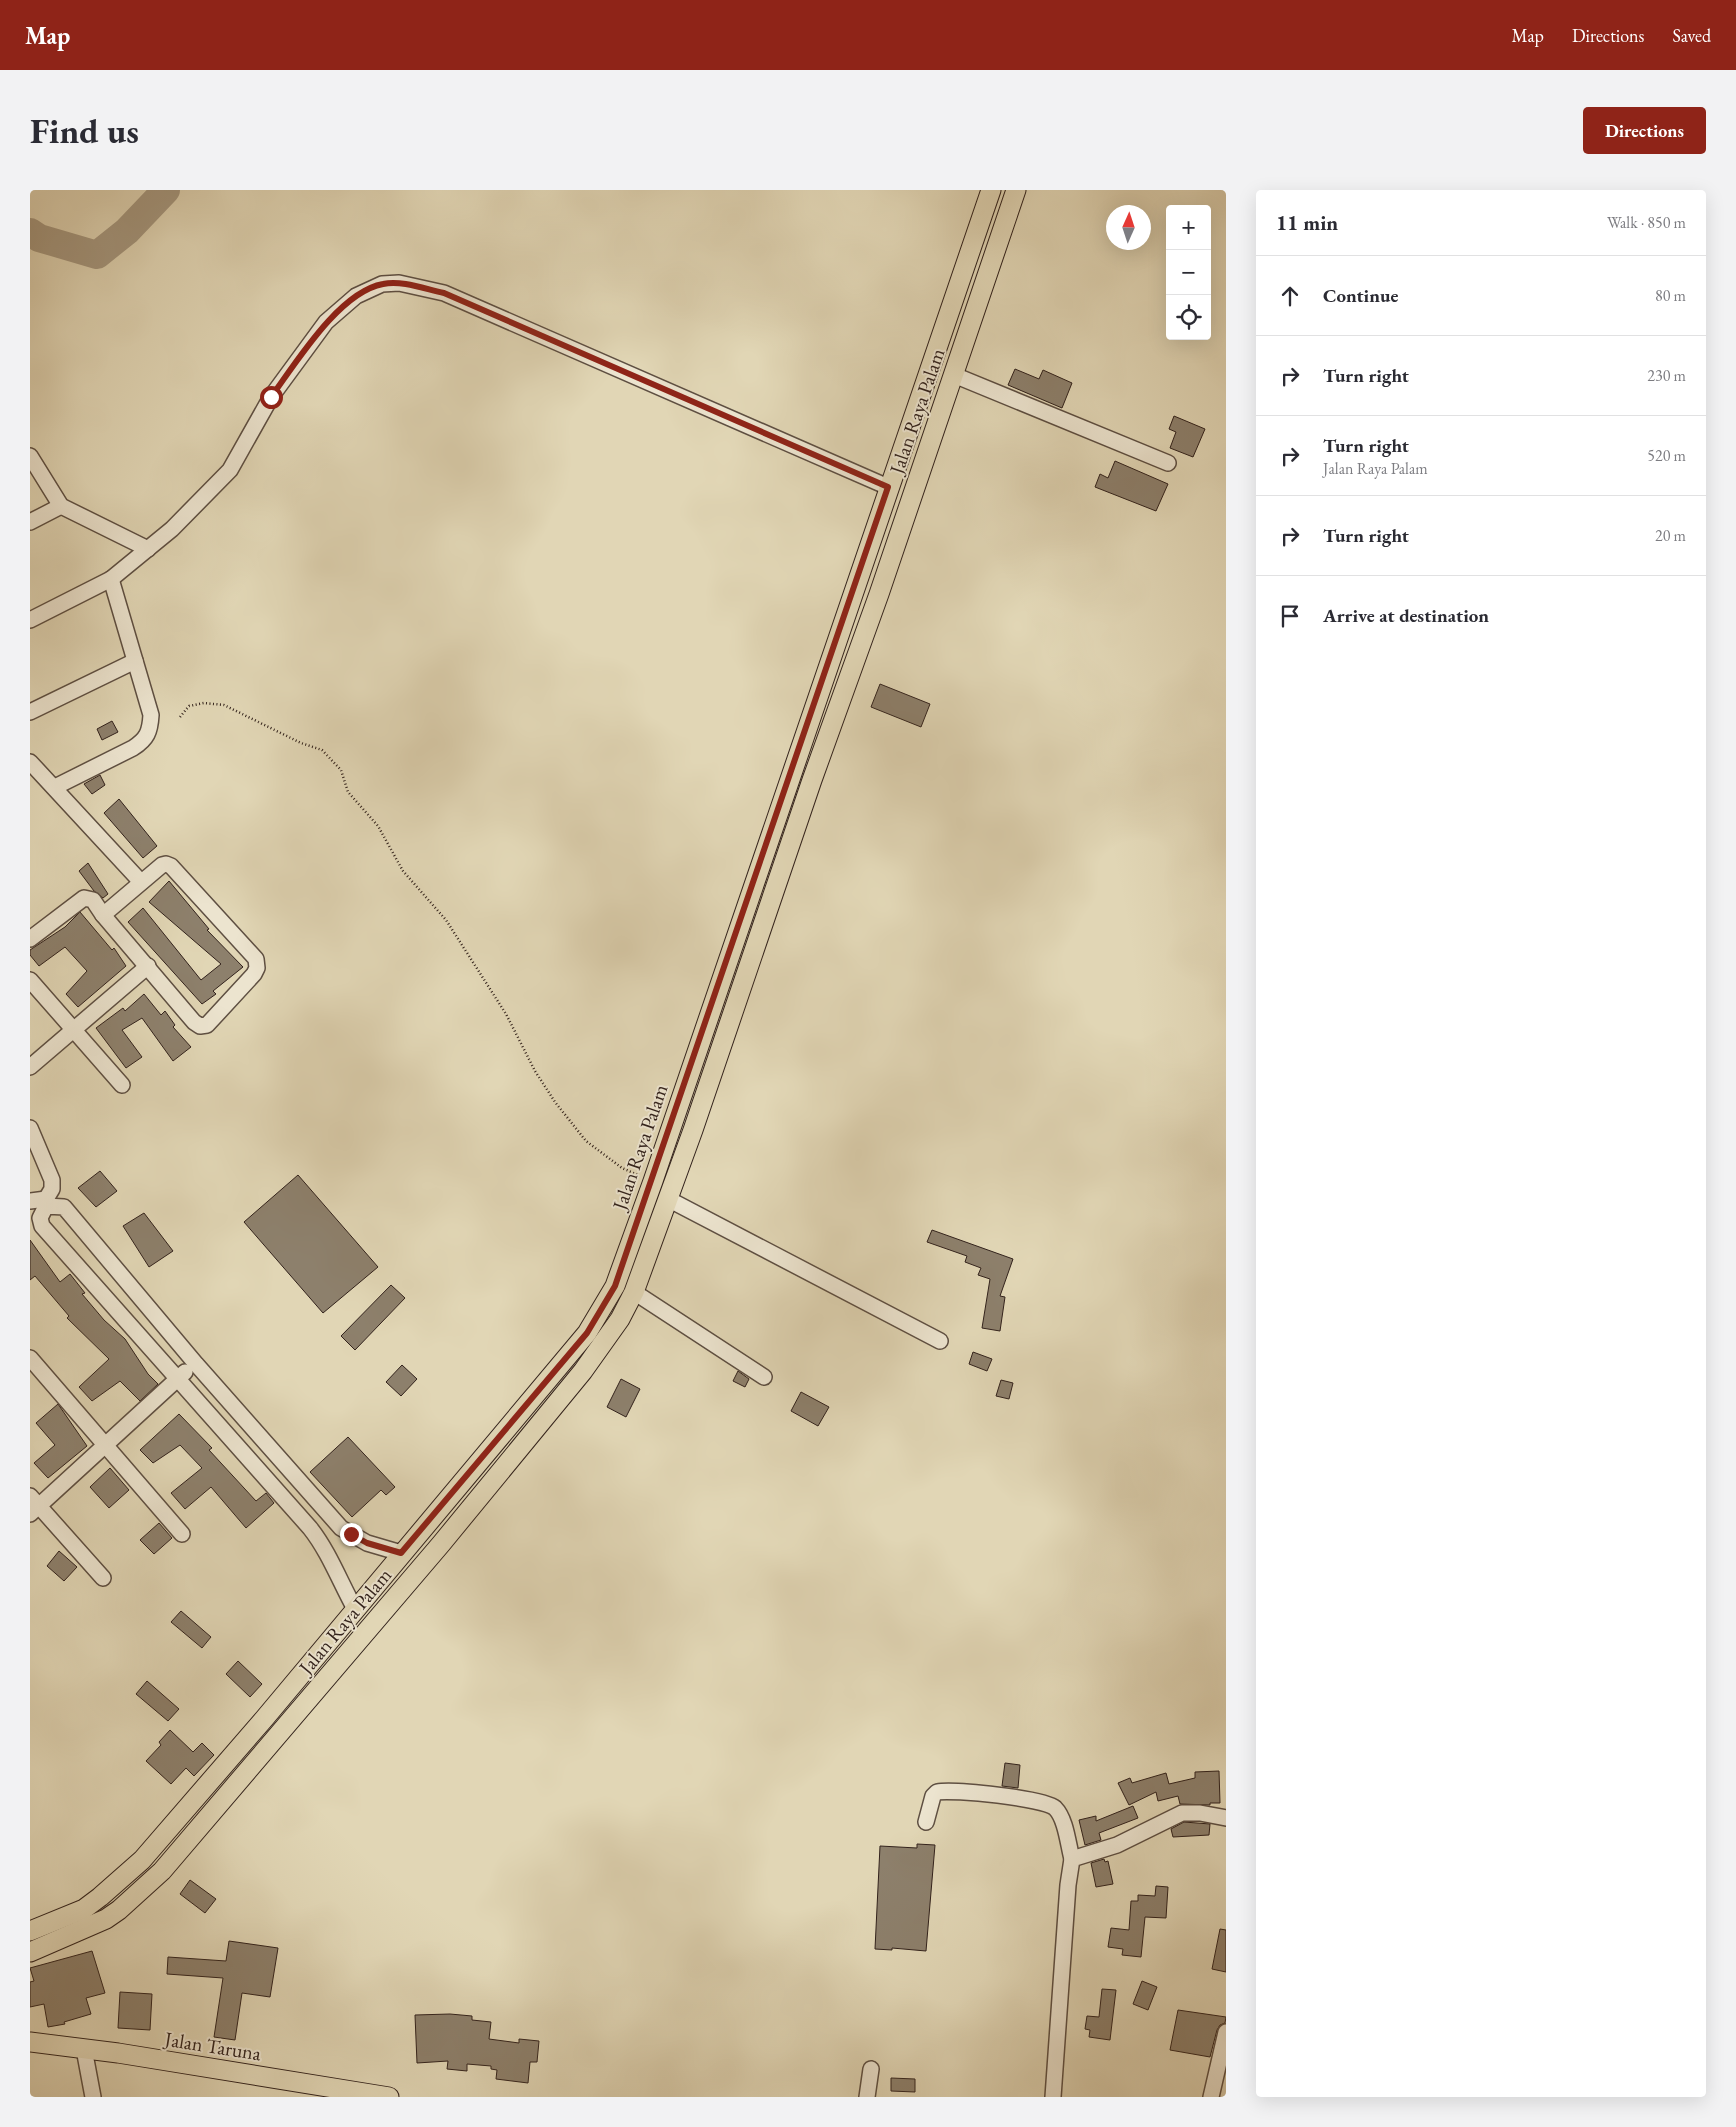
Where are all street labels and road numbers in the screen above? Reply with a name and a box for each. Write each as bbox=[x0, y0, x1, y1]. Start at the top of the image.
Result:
street label: Jalan Raya Palam bbox=[883, 344, 951, 479]
street label: Jalan Raya Palam bbox=[606, 1080, 674, 1215]
street label: Jalan Raya Palam bbox=[292, 1562, 397, 1681]
street label: Jalan Taruna bbox=[161, 2025, 263, 2066]

